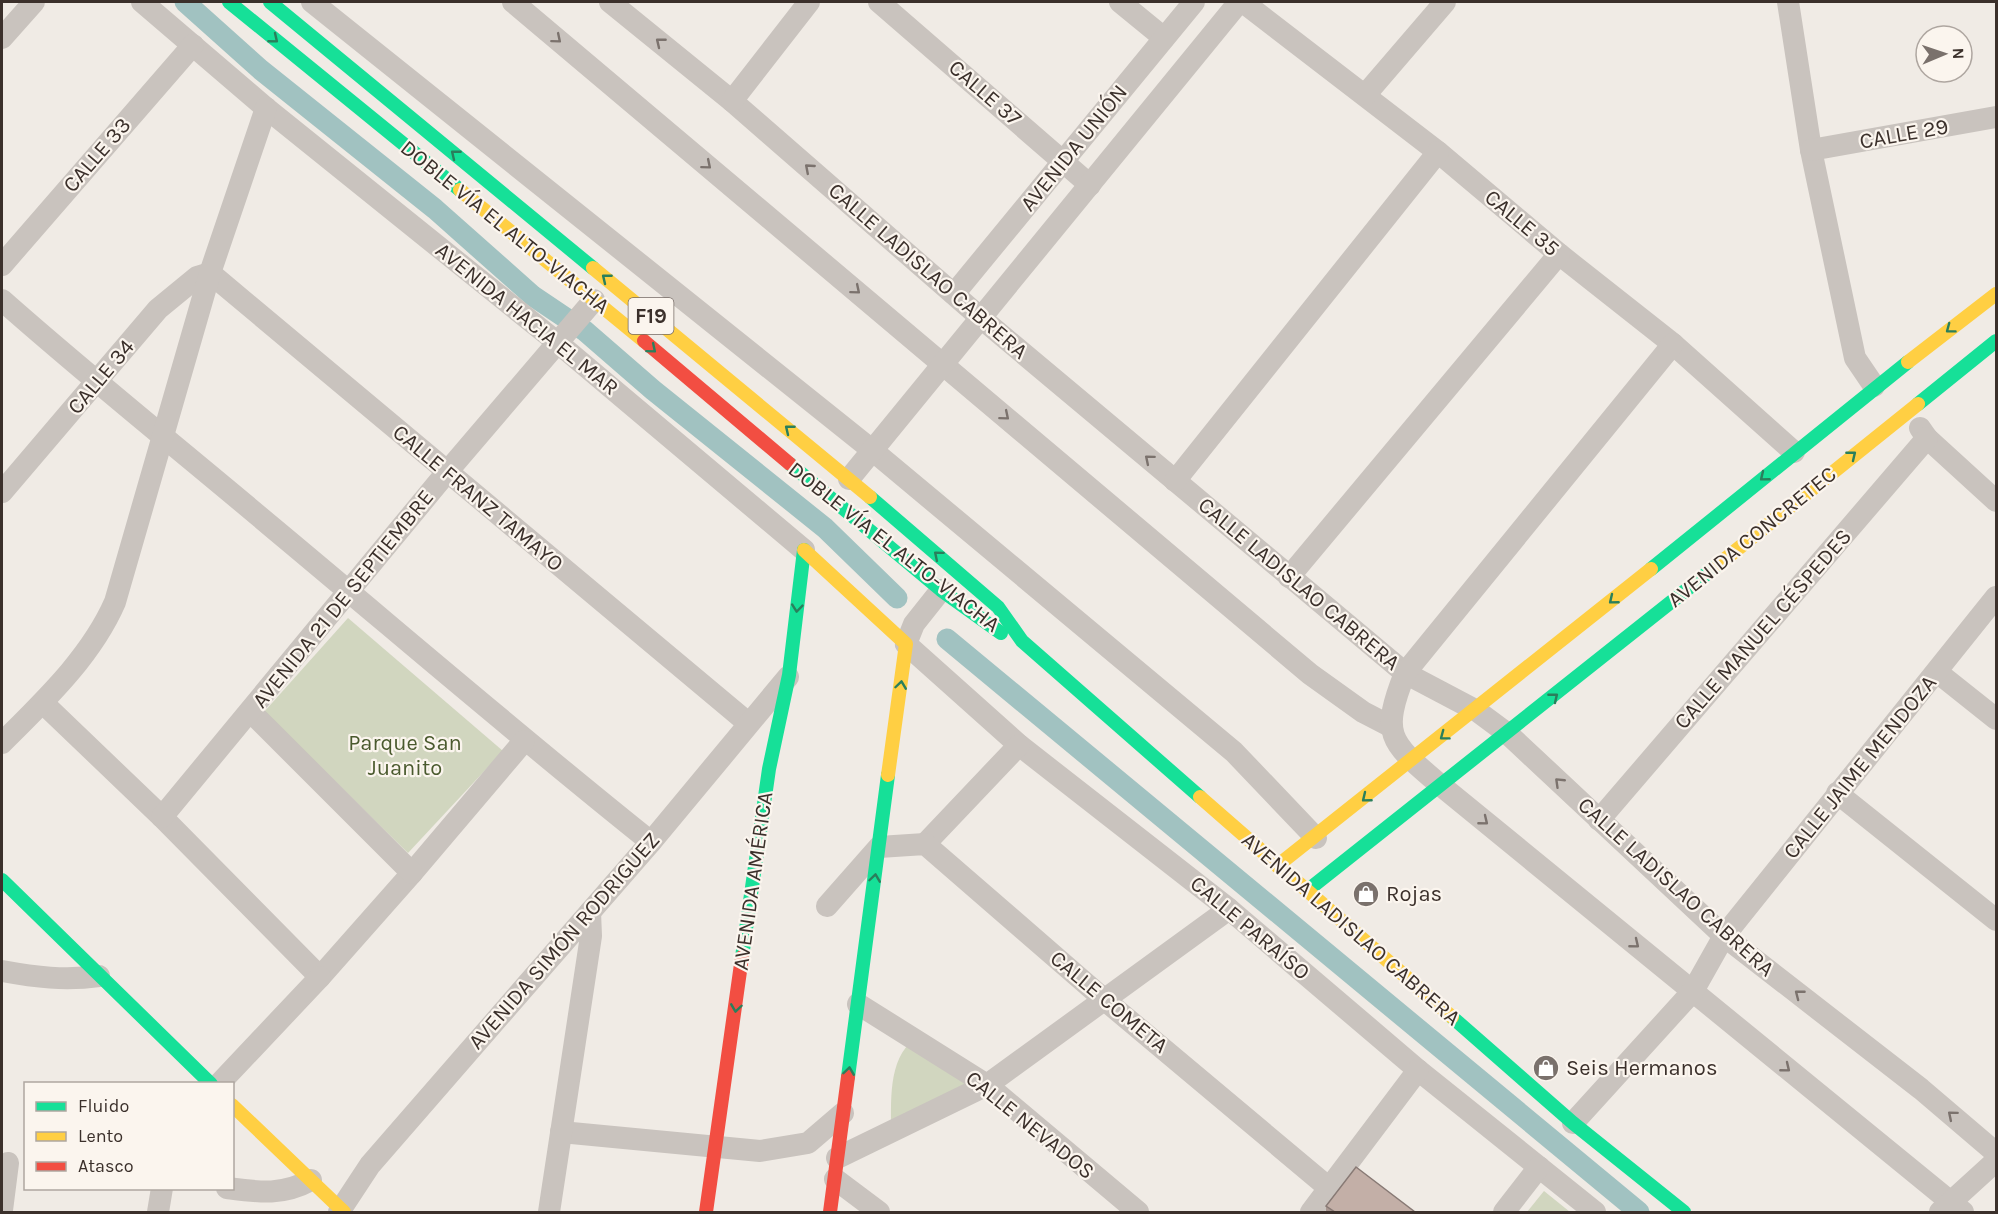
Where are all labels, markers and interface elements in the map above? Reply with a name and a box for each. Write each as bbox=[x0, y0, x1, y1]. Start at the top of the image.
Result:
north arrow bbox=[1914, 24, 1974, 84]
one-way arrow bbox=[267, 31, 278, 42]
one-way arrow bbox=[550, 32, 561, 43]
one-way arrow bbox=[656, 39, 667, 50]
text: N bbox=[1949, 47, 1968, 60]
street label: CALLE 37 bbox=[943, 54, 1027, 132]
street label: AVENIDA UNIÓN bbox=[1014, 79, 1133, 216]
street label: CALLE 33 bbox=[58, 112, 136, 198]
street label: CALLE 29 bbox=[1858, 113, 1950, 155]
street label: DOBLE VÍA EL ALTO-VIACHA bbox=[395, 134, 616, 320]
one-way arrow bbox=[451, 151, 462, 162]
one-way arrow bbox=[700, 158, 711, 169]
one-way arrow bbox=[805, 164, 816, 175]
street label: CALLE LADISLAO CABRERA bbox=[823, 177, 1033, 365]
street label: CALLE 35 bbox=[1479, 184, 1565, 262]
street label: AVENIDA HACIA EL MAR bbox=[430, 237, 624, 401]
one-way arrow bbox=[602, 275, 613, 286]
one-way arrow bbox=[849, 283, 860, 294]
road number: F19 bbox=[628, 298, 674, 334]
one-way arrow bbox=[1945, 322, 1956, 333]
street label: CALLE 34 bbox=[62, 334, 140, 420]
one-way arrow bbox=[645, 341, 656, 352]
one-way arrow bbox=[998, 409, 1009, 420]
street label: CALLE FRANZ TAMAYO bbox=[387, 419, 569, 577]
one-way arrow bbox=[785, 425, 796, 436]
one-way arrow bbox=[1845, 452, 1856, 463]
one-way arrow bbox=[1145, 455, 1156, 466]
street label: DOBLE VÍA EL ALTO-VIACHA bbox=[783, 456, 1006, 638]
street label: AVENIDA CONCRETEC bbox=[1662, 461, 1842, 613]
one-way arrow bbox=[1760, 469, 1771, 480]
street label: AVENIDA 21 DE SEPTIEMBRE bbox=[247, 485, 439, 713]
street label: CALLE LADISLAO CABRERA bbox=[1193, 492, 1405, 676]
street label: CALLE MANUEL CÉSPEDES bbox=[1668, 523, 1857, 734]
one-way arrow bbox=[934, 551, 945, 562]
one-way arrow bbox=[1609, 592, 1620, 603]
one-way arrow bbox=[791, 603, 804, 612]
street label: CALLE JAIME MENDOZA bbox=[1778, 670, 1942, 864]
one-way arrow bbox=[894, 680, 906, 689]
one-way arrow bbox=[1547, 693, 1558, 704]
one-way arrow bbox=[1440, 728, 1451, 739]
park label: Parque San Juanito bbox=[348, 730, 462, 781]
one-way arrow bbox=[1555, 778, 1566, 789]
street label: AVENIDA AMÉRICA bbox=[727, 790, 778, 972]
one-way arrow bbox=[1362, 790, 1373, 801]
street label: CALLE LADISLAO CABRERA bbox=[1572, 792, 1780, 982]
one-way arrow bbox=[1477, 814, 1488, 825]
street label: AVENIDA SIMÓN RODRIGUEZ bbox=[462, 827, 665, 1055]
street label: AVENIDA LADISLAO CABRERA bbox=[1236, 827, 1466, 1031]
street label: CALLE PARAÍSO bbox=[1185, 870, 1316, 986]
one-way arrow bbox=[868, 873, 880, 883]
shop icon: Rojas bbox=[1351, 879, 1381, 909]
place label: Rojas bbox=[1386, 881, 1442, 907]
one-way arrow bbox=[1628, 937, 1639, 948]
street label: CALLE COMETA bbox=[1045, 945, 1173, 1059]
one-way arrow bbox=[1795, 991, 1806, 1002]
one-way arrow bbox=[730, 1003, 742, 1013]
shop icon: Seis Hermanos bbox=[1531, 1053, 1561, 1083]
place label: Seis Hermanos bbox=[1566, 1055, 1717, 1081]
one-way arrow bbox=[1779, 1060, 1790, 1071]
street label: CALLE NEVADOS bbox=[960, 1065, 1100, 1185]
one-way arrow bbox=[842, 1067, 855, 1076]
legend bbox=[24, 1082, 234, 1190]
text: Fluido bbox=[78, 1095, 129, 1117]
one-way arrow bbox=[1948, 1111, 1959, 1122]
text: Lento bbox=[78, 1125, 123, 1147]
text: Atasco bbox=[78, 1155, 134, 1177]

